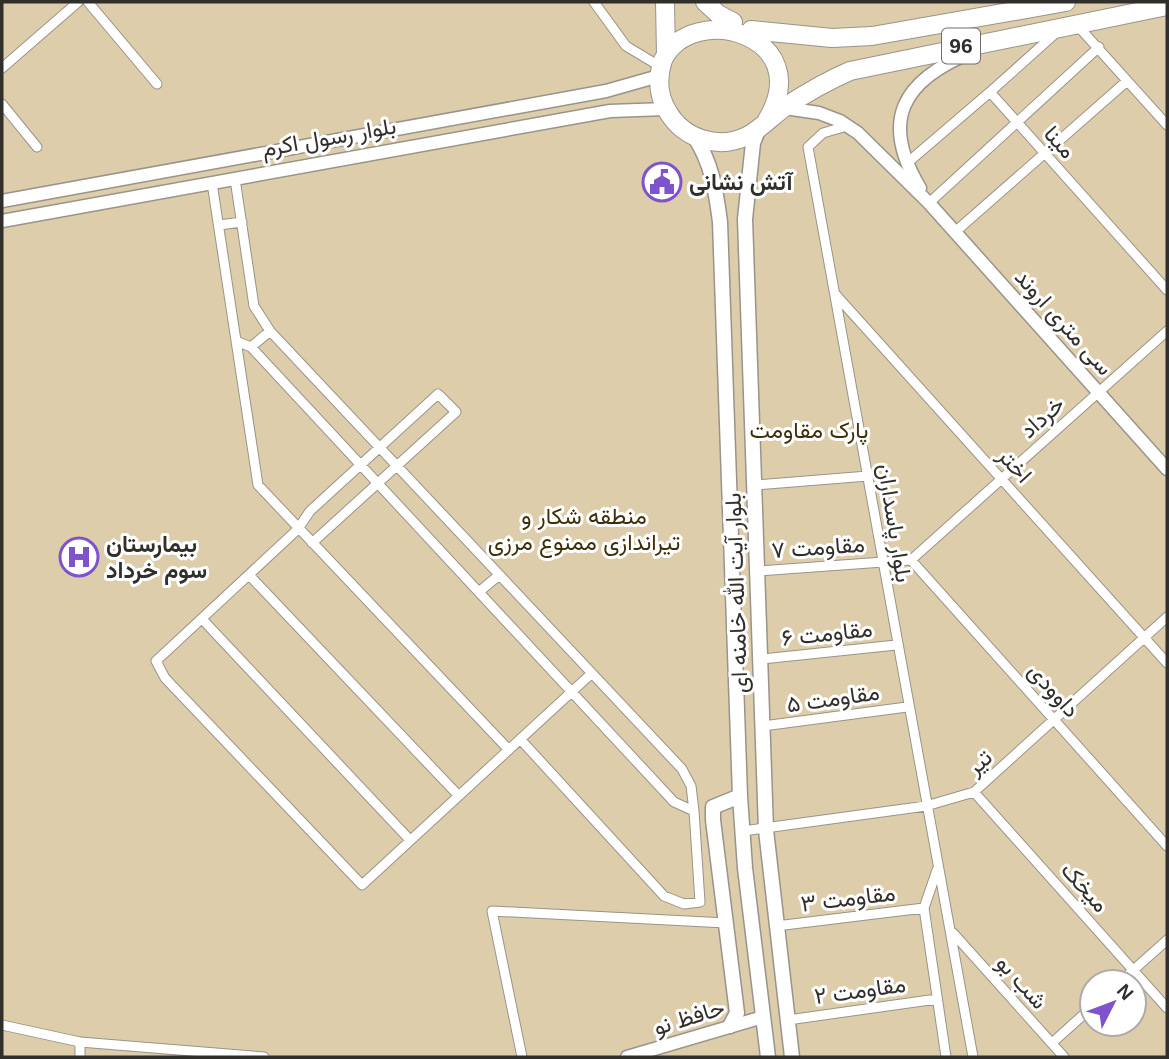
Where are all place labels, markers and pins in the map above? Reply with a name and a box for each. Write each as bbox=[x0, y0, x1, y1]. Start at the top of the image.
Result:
public building icon: آتش نشانی bbox=[641, 161, 683, 203]
place label: آتش نشانی bbox=[689, 169, 795, 196]
place label: بیمارستان سوم خرداد bbox=[106, 531, 207, 585]
hospital icon: بیمارستان سوم خرداد bbox=[58, 536, 100, 578]

